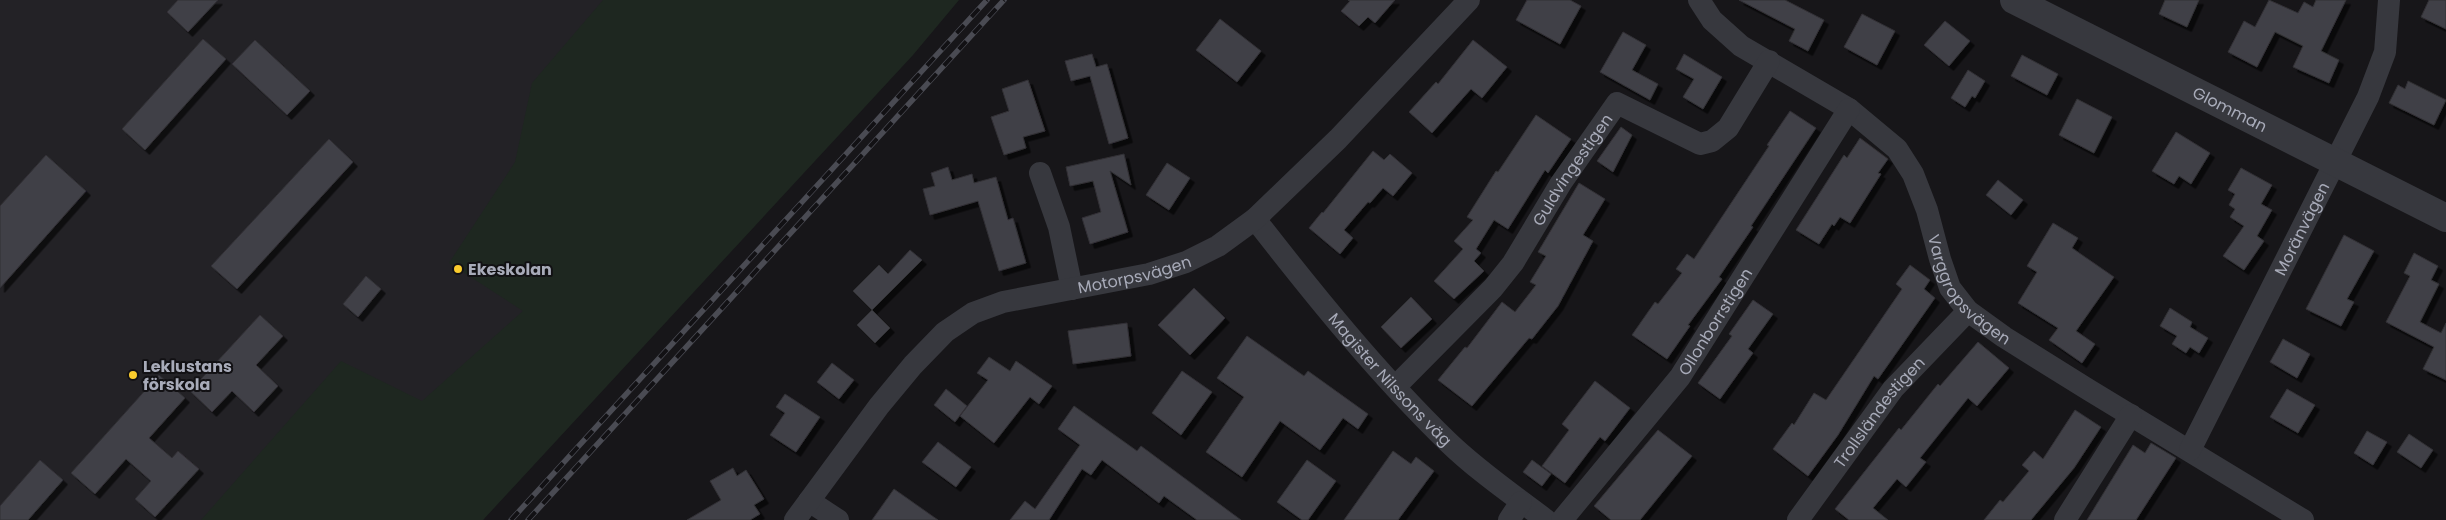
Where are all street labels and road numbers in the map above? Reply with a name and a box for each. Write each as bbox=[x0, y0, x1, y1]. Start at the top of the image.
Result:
street label: Glomman bbox=[2189, 81, 2271, 138]
street label: Guldvingestigen bbox=[1527, 109, 1618, 230]
street label: Moränvägen bbox=[2269, 178, 2335, 279]
street label: Varggropsvägen bbox=[1922, 232, 2015, 350]
street label: Motorpsvägen bbox=[1076, 250, 1194, 299]
street label: Ollonborrstigen bbox=[1673, 264, 1758, 380]
street label: Magister Nilssons väg bbox=[1323, 308, 1457, 452]
street label: Trollsländestigen bbox=[1828, 352, 1930, 473]

